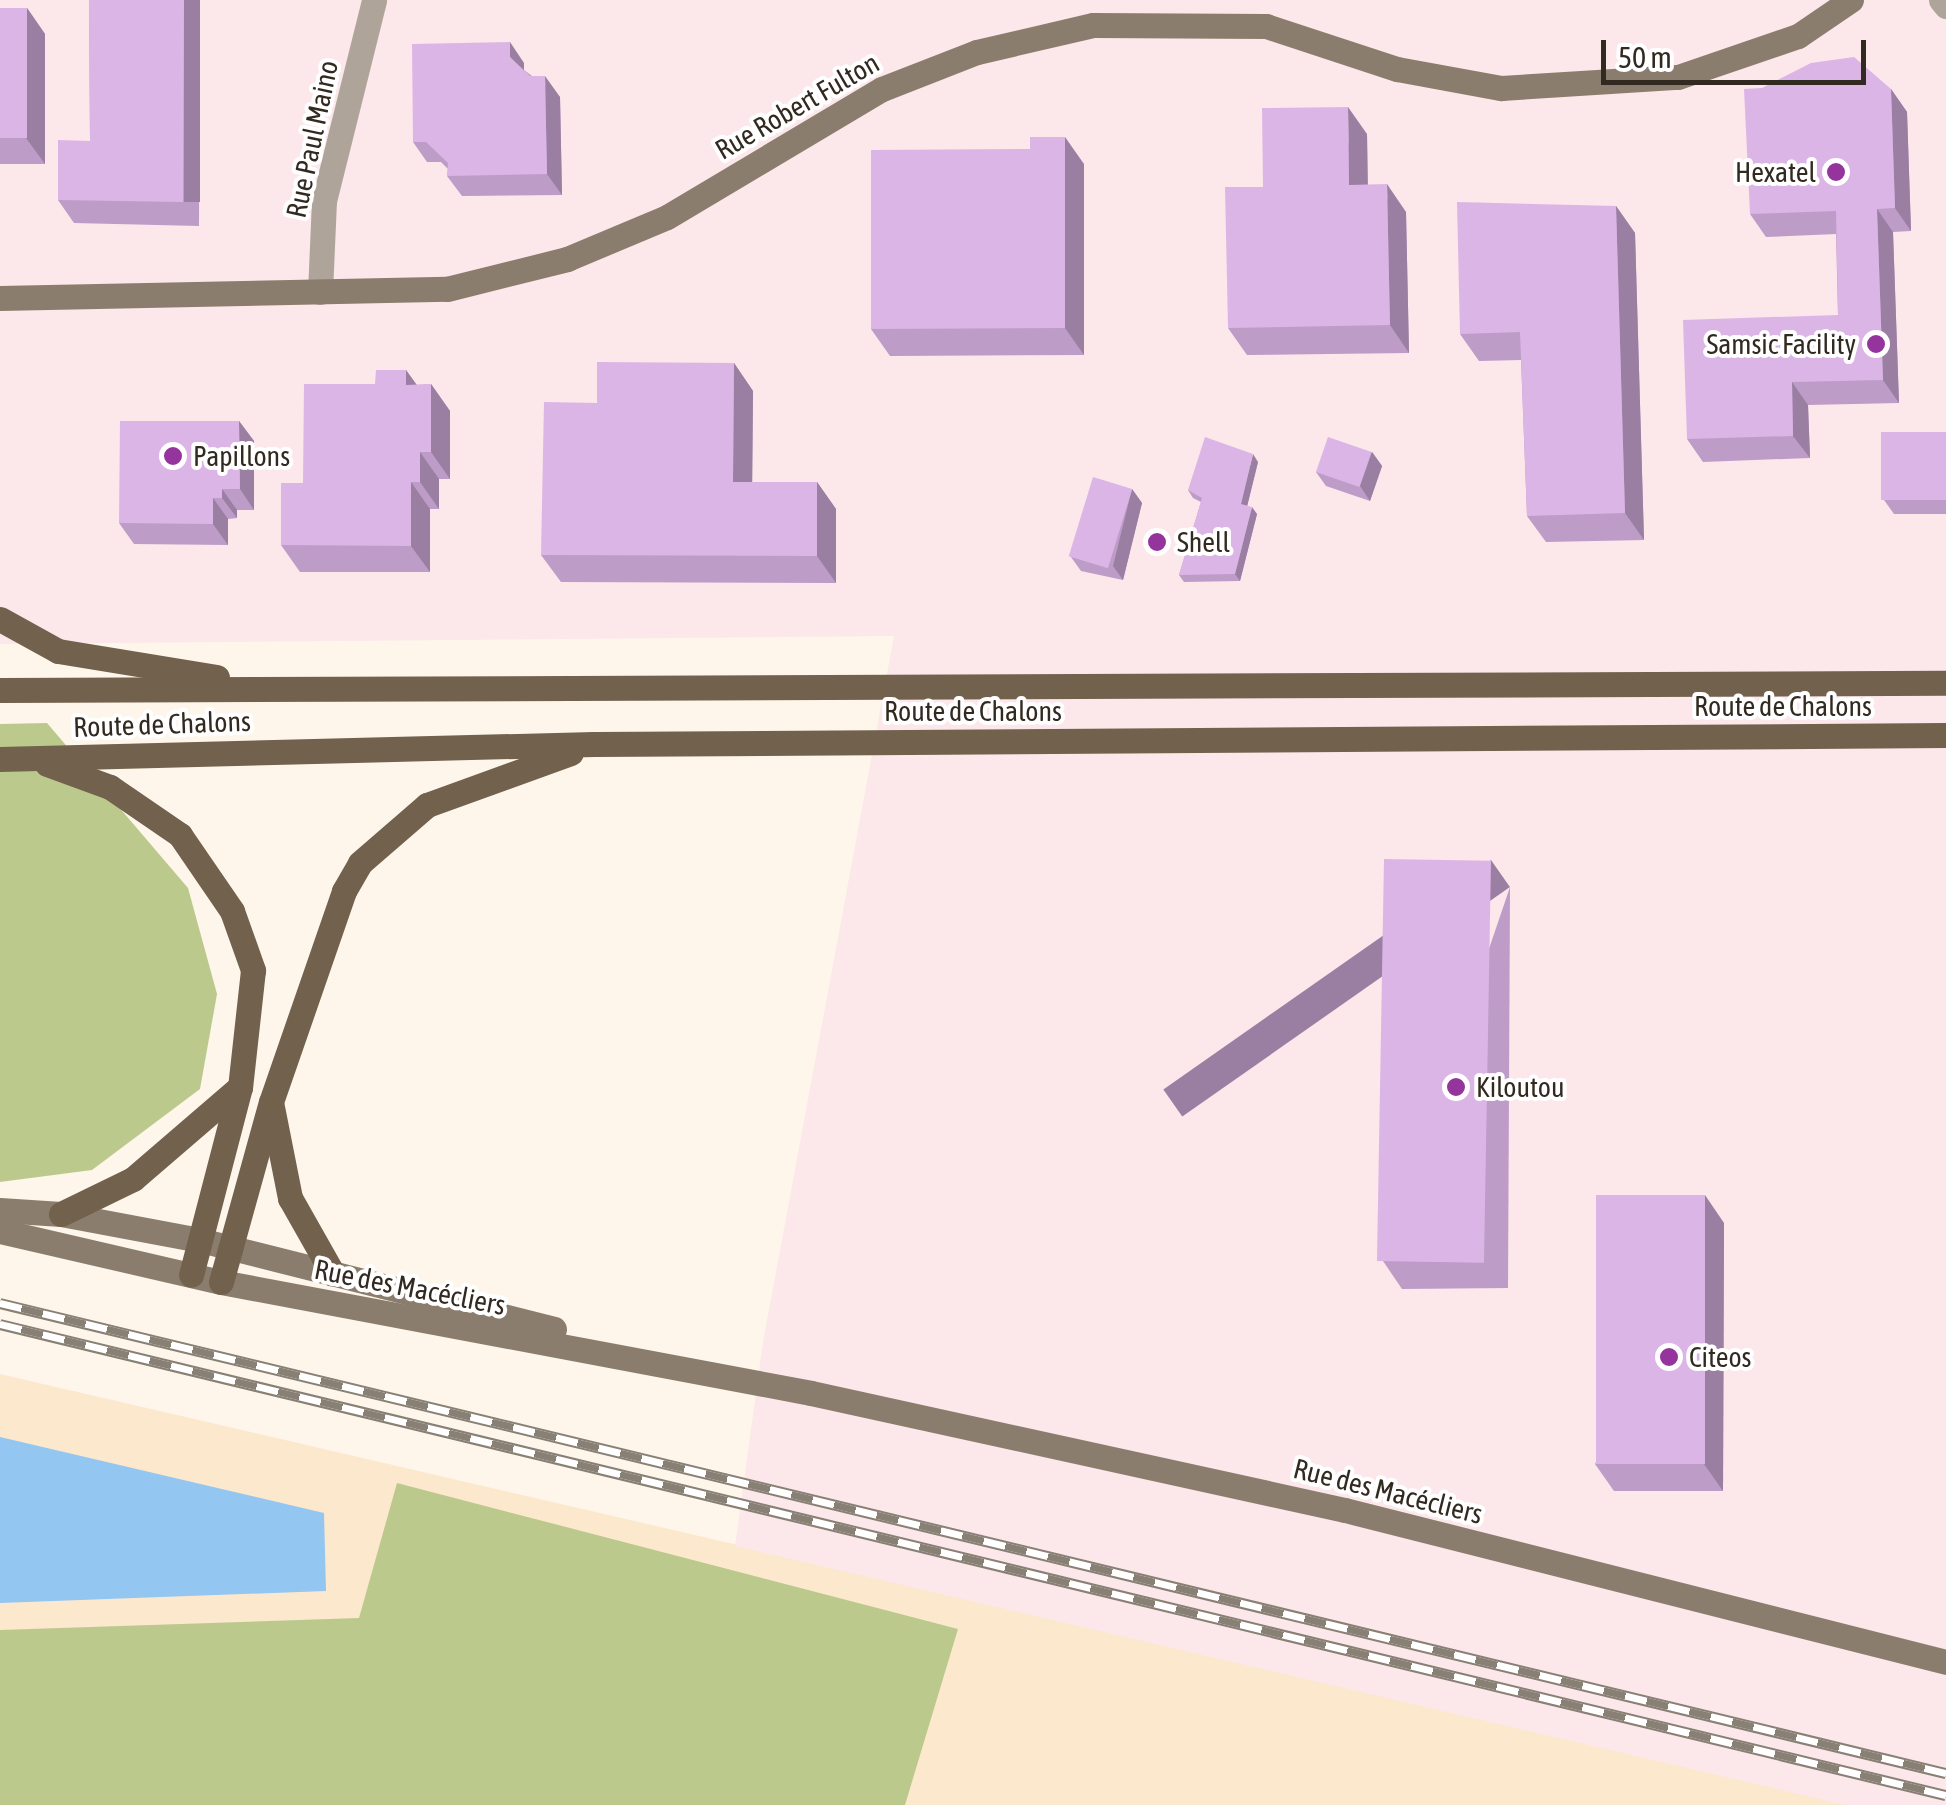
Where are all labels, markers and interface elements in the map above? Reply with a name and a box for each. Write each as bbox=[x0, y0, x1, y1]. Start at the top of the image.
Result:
scale bar bbox=[1606, 20, 1871, 82]
text: 50 m bbox=[1618, 40, 1672, 74]
street label: Rue Robert Fulton bbox=[709, 46, 885, 166]
street label: Rue Paul Maino bbox=[279, 57, 345, 221]
place label: Hexatel bbox=[1735, 155, 1816, 189]
marker: Hexatel bbox=[1825, 161, 1847, 183]
place label: Samsic Facility bbox=[1707, 327, 1856, 361]
marker: Samsic Facility bbox=[1865, 333, 1887, 355]
place label: Papillons bbox=[193, 439, 290, 473]
marker: Papillons bbox=[162, 445, 184, 467]
place label: Shell bbox=[1177, 525, 1230, 559]
marker: Shell bbox=[1146, 531, 1168, 553]
street label: Route de Chalons bbox=[1694, 689, 1872, 723]
street label: Route de Chalons bbox=[884, 694, 1062, 728]
street label: Route de Chalons bbox=[73, 704, 251, 744]
place label: Kiloutou bbox=[1476, 1070, 1564, 1104]
marker: Kiloutou bbox=[1445, 1076, 1467, 1098]
street label: Rue des Macécliers bbox=[312, 1252, 508, 1322]
place label: Citeos bbox=[1689, 1340, 1751, 1374]
marker: Citeos bbox=[1658, 1346, 1680, 1368]
street label: Rue des Macécliers bbox=[1290, 1451, 1486, 1531]

